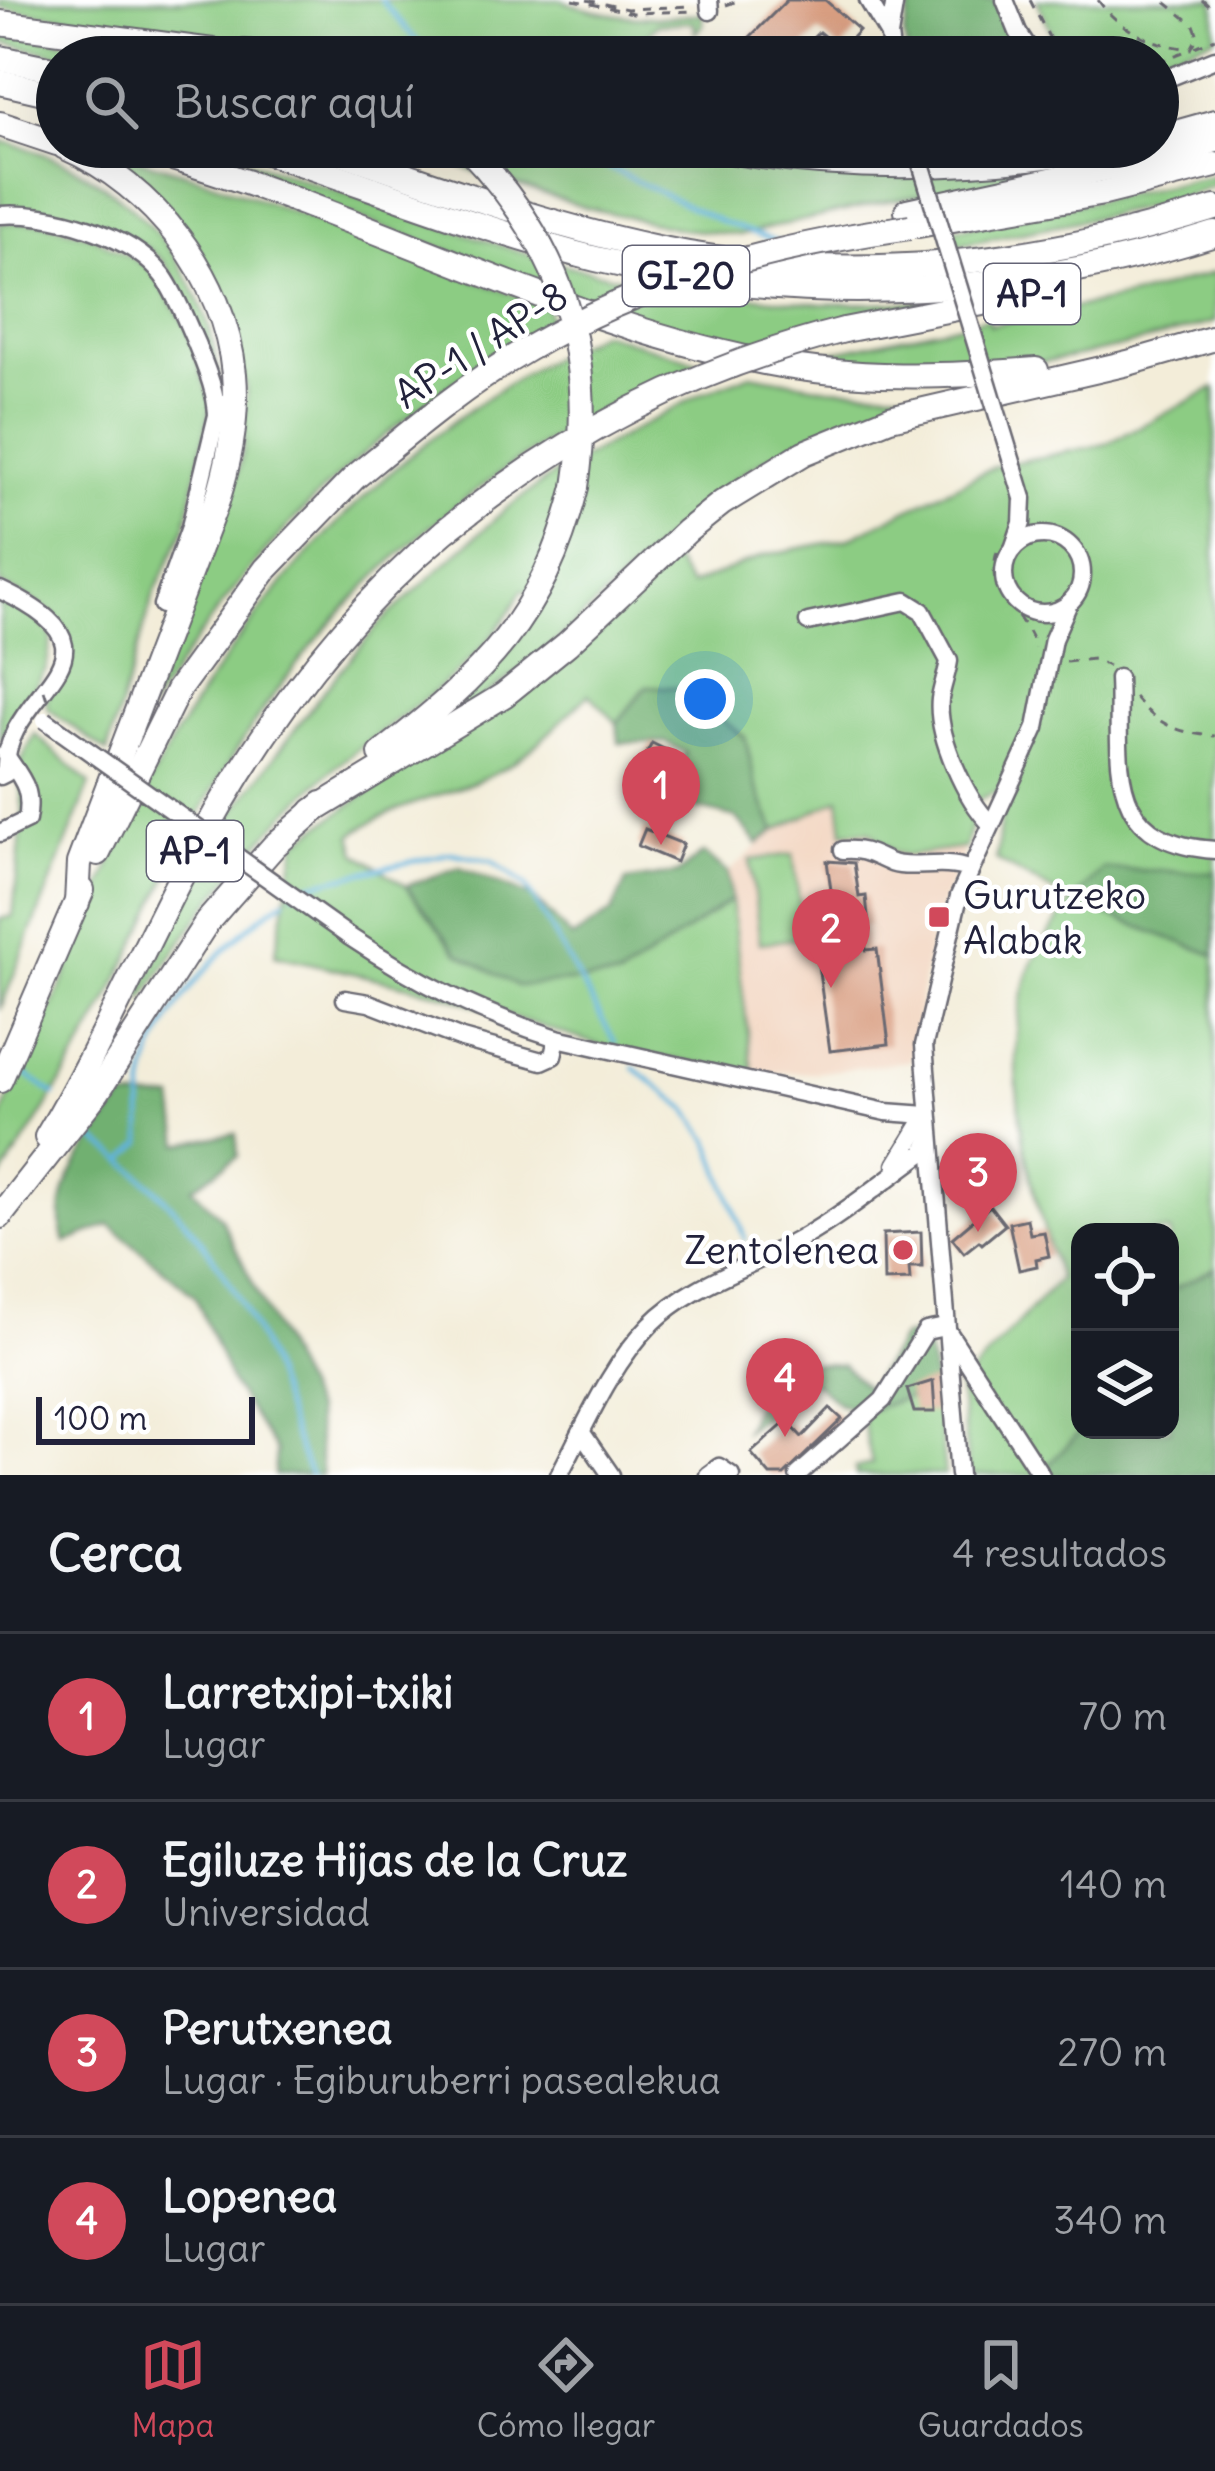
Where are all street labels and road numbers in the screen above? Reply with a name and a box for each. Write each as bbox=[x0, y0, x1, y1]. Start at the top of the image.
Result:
road number: GI-20 bbox=[623, 246, 749, 306]
road number: AP-1 bbox=[984, 264, 1080, 324]
street label: AP-1 / AP-8 bbox=[385, 271, 577, 419]
road number: AP-1 bbox=[147, 821, 243, 881]

